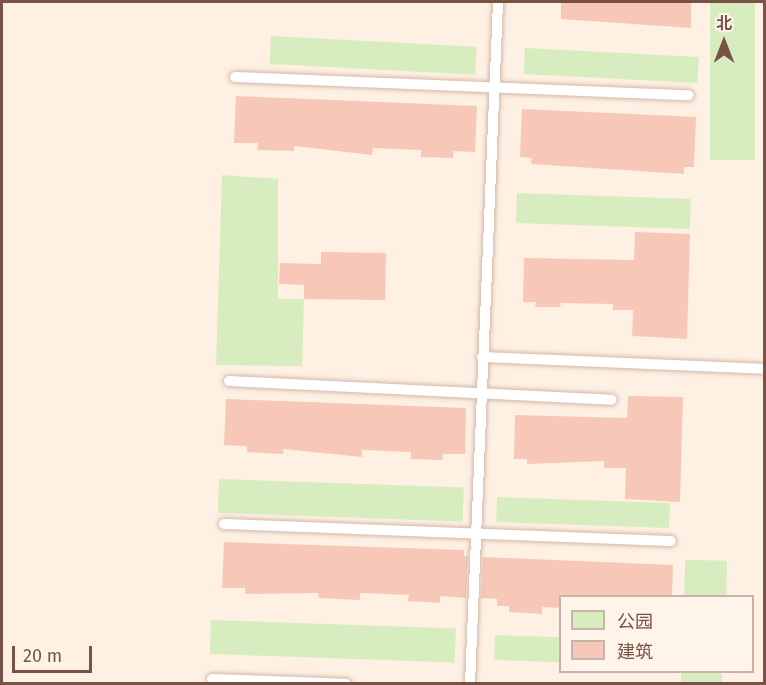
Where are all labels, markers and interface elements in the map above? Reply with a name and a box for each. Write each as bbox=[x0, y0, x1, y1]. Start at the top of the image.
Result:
north arrow bbox=[694, 12, 754, 72]
text: 北 bbox=[716, 14, 732, 33]
legend bbox=[559, 595, 754, 673]
text: 公园 bbox=[617, 611, 653, 633]
scale bar bbox=[15, 634, 94, 672]
text: 建筑 bbox=[617, 641, 653, 663]
text: 20 m bbox=[23, 645, 62, 667]

